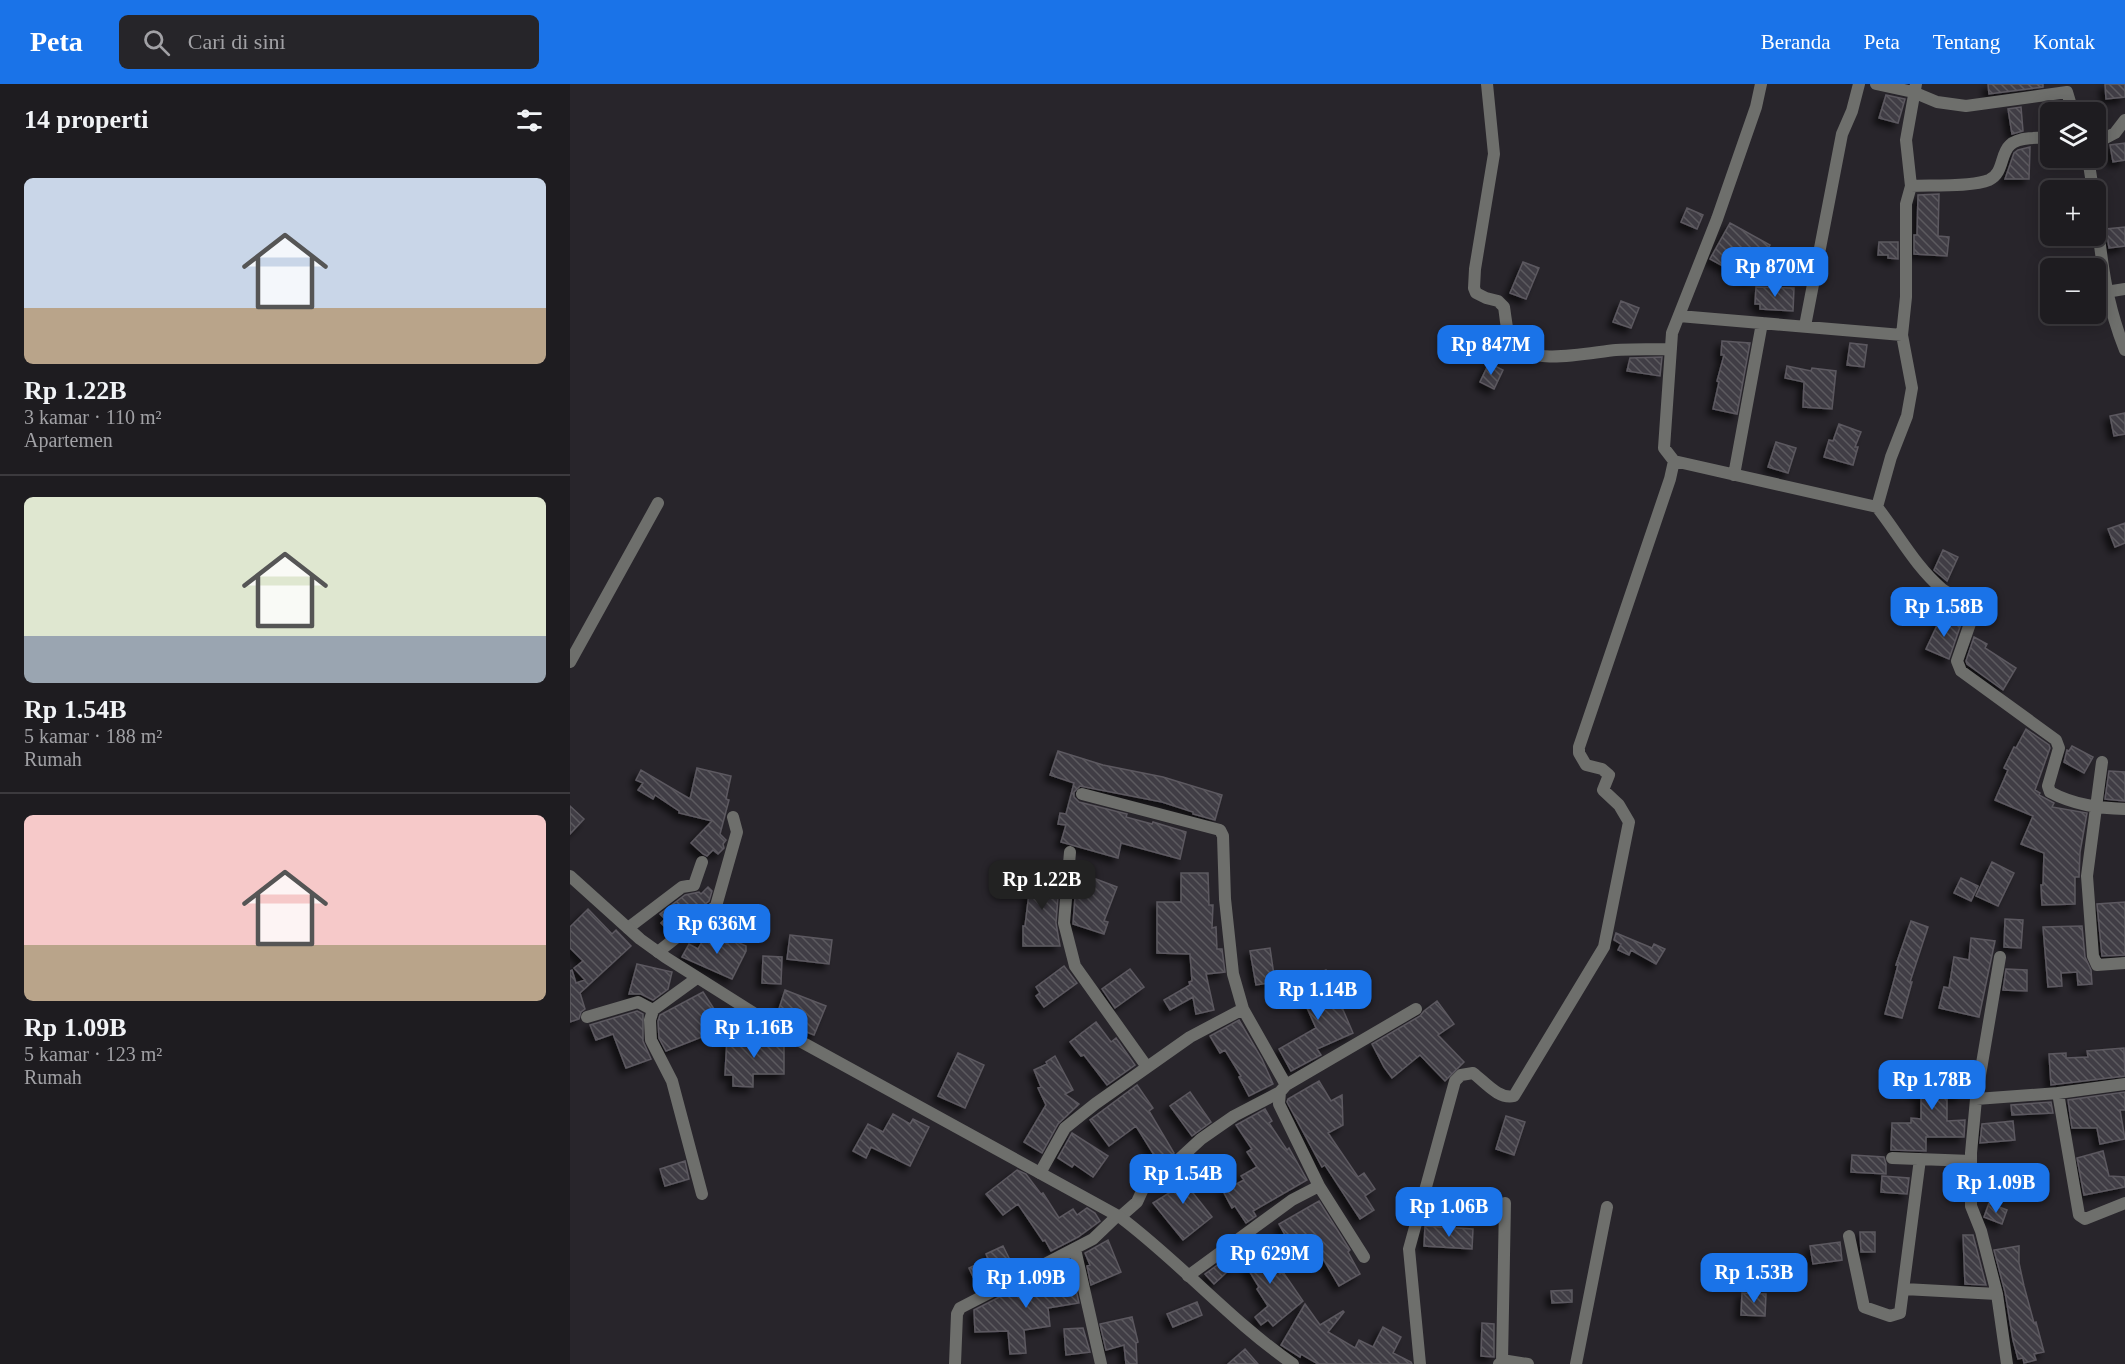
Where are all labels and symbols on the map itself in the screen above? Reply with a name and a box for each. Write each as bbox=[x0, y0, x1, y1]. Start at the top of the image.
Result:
pin: Rp 870M bbox=[1720, 247, 1830, 298]
pin: Rp 847M bbox=[1436, 325, 1546, 376]
pin: Rp 1.58B bbox=[1882, 587, 2006, 638]
pin: Rp 1.22B bbox=[980, 860, 1104, 911]
pin: Rp 636M bbox=[662, 904, 772, 955]
pin: Rp 1.14B bbox=[1256, 970, 1380, 1021]
pin: Rp 1.16B bbox=[692, 1008, 816, 1059]
pin: Rp 1.78B bbox=[1870, 1060, 1994, 1111]
pin: Rp 1.54B bbox=[1121, 1154, 1245, 1205]
pin: Rp 1.09B bbox=[1934, 1163, 2058, 1214]
pin: Rp 1.06B bbox=[1387, 1187, 1511, 1238]
pin: Rp 629M bbox=[1215, 1234, 1325, 1285]
pin: Rp 1.53B bbox=[1692, 1253, 1816, 1304]
pin: Rp 1.09B bbox=[964, 1258, 1088, 1309]

